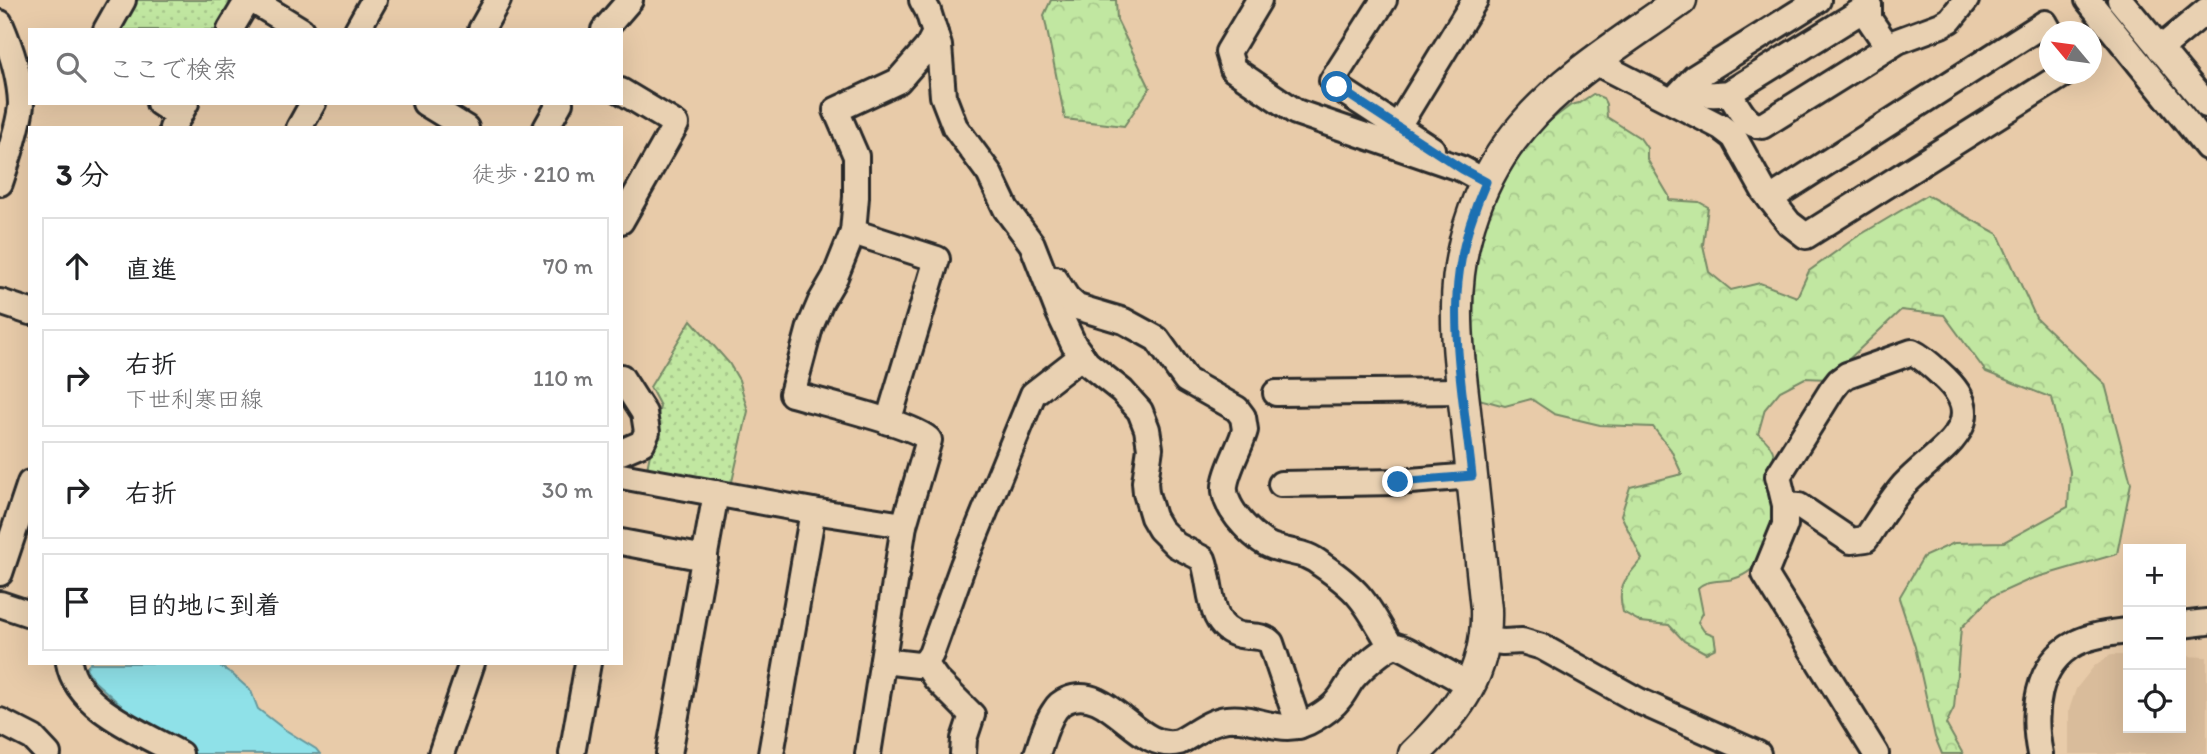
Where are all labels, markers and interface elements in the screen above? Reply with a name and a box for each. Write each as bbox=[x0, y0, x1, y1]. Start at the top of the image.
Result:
north arrow bbox=[2039, 21, 2102, 84]
search box bbox=[28, 28, 623, 105]
icon: search bbox=[52, 48, 90, 86]
text: ここで検索 bbox=[108, 53, 238, 85]
route start bbox=[1321, 71, 1352, 102]
text: 3 分 bbox=[56, 156, 109, 193]
text: 徒歩 · 210 m bbox=[472, 160, 595, 188]
icon: ahead bbox=[58, 247, 96, 285]
text: 70 m bbox=[543, 252, 593, 280]
text: 直進 bbox=[125, 253, 177, 285]
text: 右折 bbox=[125, 348, 177, 380]
icon: right bbox=[58, 359, 96, 397]
text: 110 m bbox=[533, 364, 593, 392]
text: 下世利寒田線 bbox=[125, 385, 263, 413]
route end bbox=[1382, 466, 1413, 497]
icon: right bbox=[58, 471, 96, 509]
text: 30 m bbox=[542, 476, 593, 504]
text: 右折 bbox=[125, 477, 177, 509]
map controls bbox=[2123, 544, 2186, 733]
button: + bbox=[2123, 544, 2186, 607]
icon: arrive bbox=[58, 583, 96, 621]
text: 目的地に到着 bbox=[125, 589, 281, 621]
button: − bbox=[2123, 607, 2186, 670]
button: locate bbox=[2123, 670, 2186, 733]

